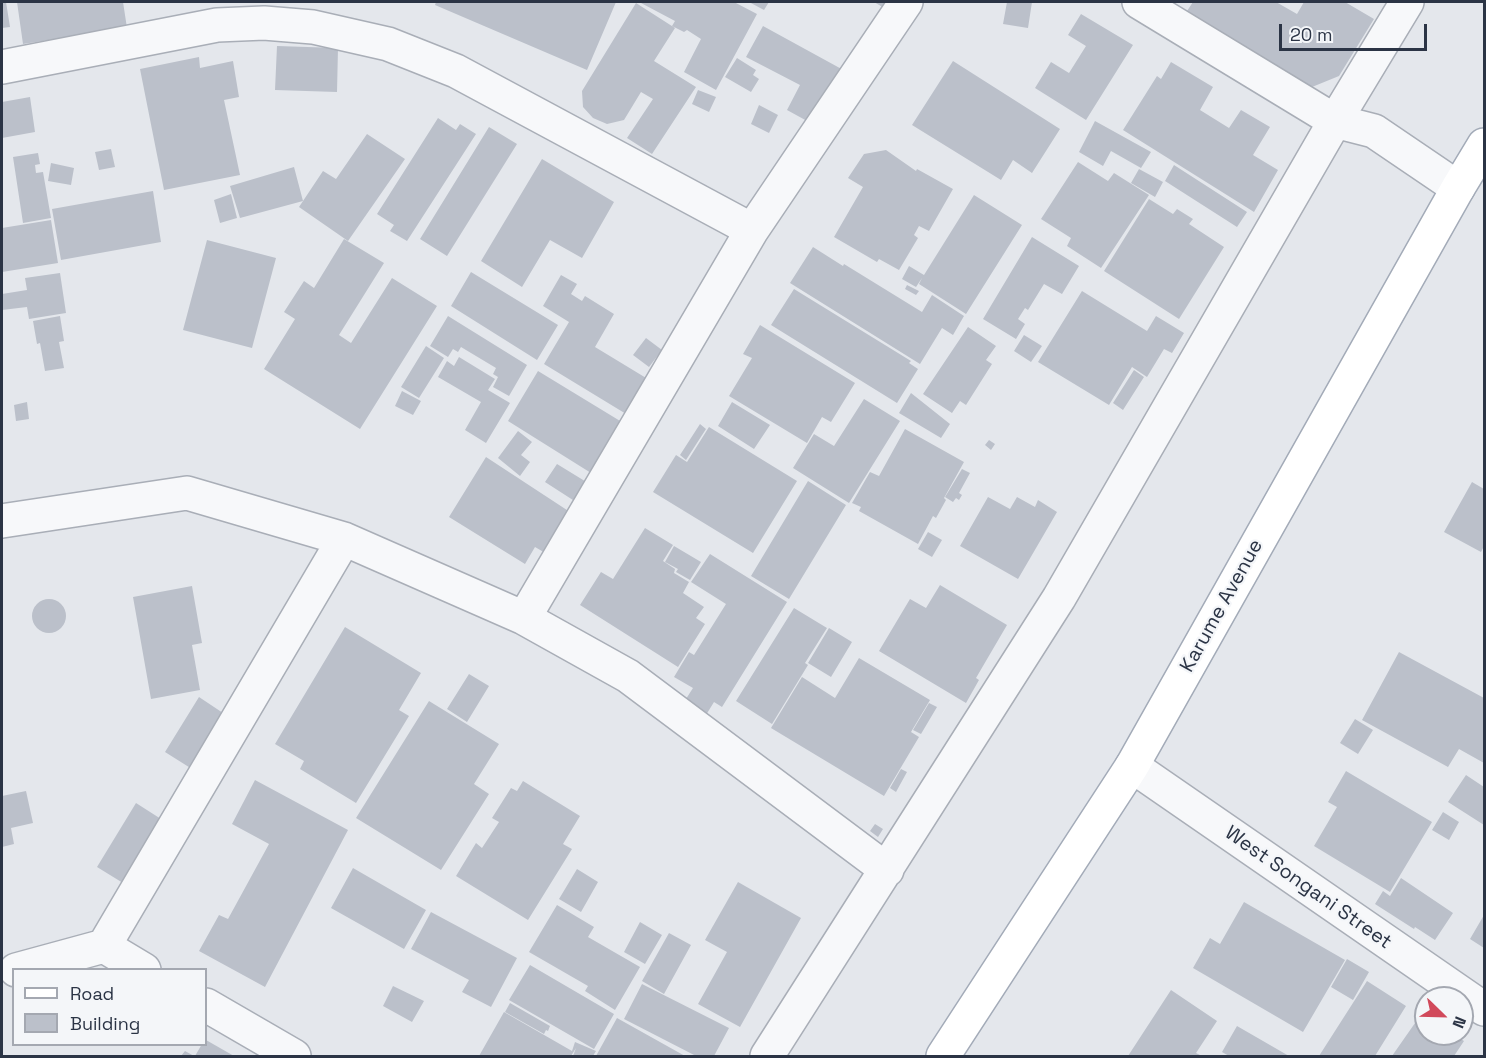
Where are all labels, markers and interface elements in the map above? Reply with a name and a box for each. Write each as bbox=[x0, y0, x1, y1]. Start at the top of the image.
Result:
scale bar bbox=[1282, 12, 1430, 50]
text: 20 m bbox=[1290, 23, 1333, 46]
street label: Karume Avenue bbox=[1176, 535, 1268, 677]
street label: West Songani Street bbox=[1220, 821, 1396, 955]
legend bbox=[12, 968, 207, 1046]
text: Road bbox=[70, 982, 114, 1005]
north arrow bbox=[1414, 986, 1474, 1046]
text: Building bbox=[70, 1012, 140, 1035]
text: N bbox=[1447, 1013, 1471, 1031]

